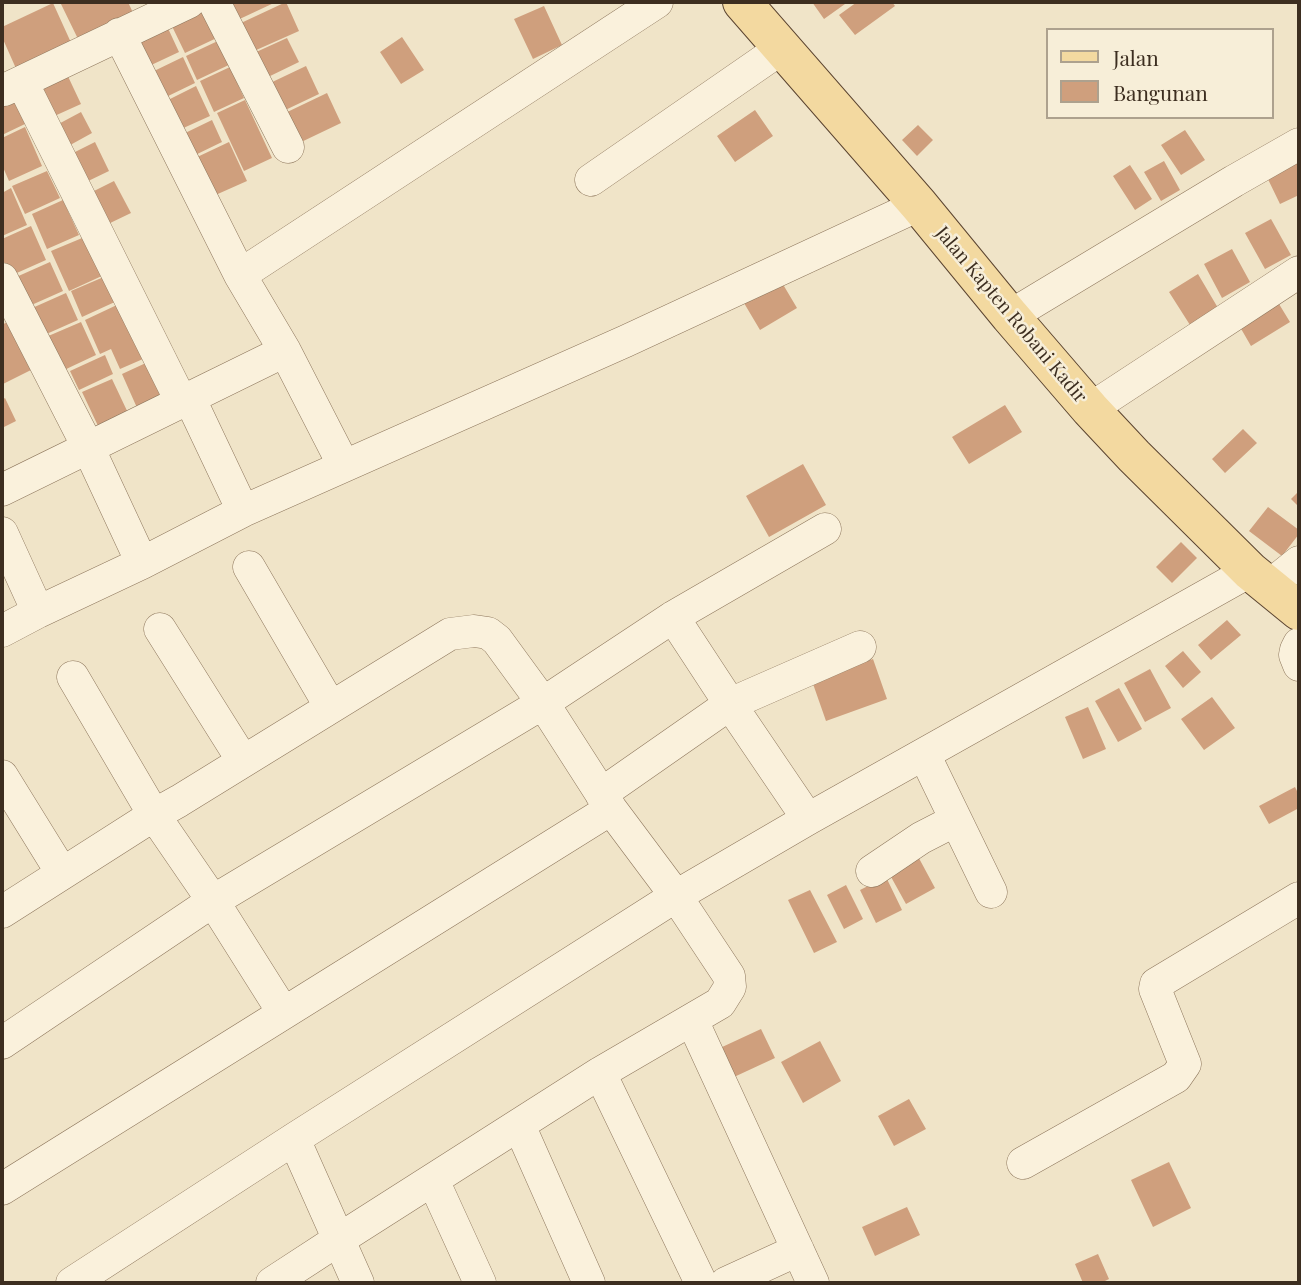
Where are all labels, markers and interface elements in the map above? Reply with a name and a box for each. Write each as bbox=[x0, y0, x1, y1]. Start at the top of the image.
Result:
legend bbox=[1046, 28, 1273, 119]
text: Jalan bbox=[1113, 43, 1159, 71]
text: Bangunan bbox=[1113, 78, 1208, 106]
street label: Jalan Kapten Robani Kadir bbox=[931, 222, 1091, 408]

